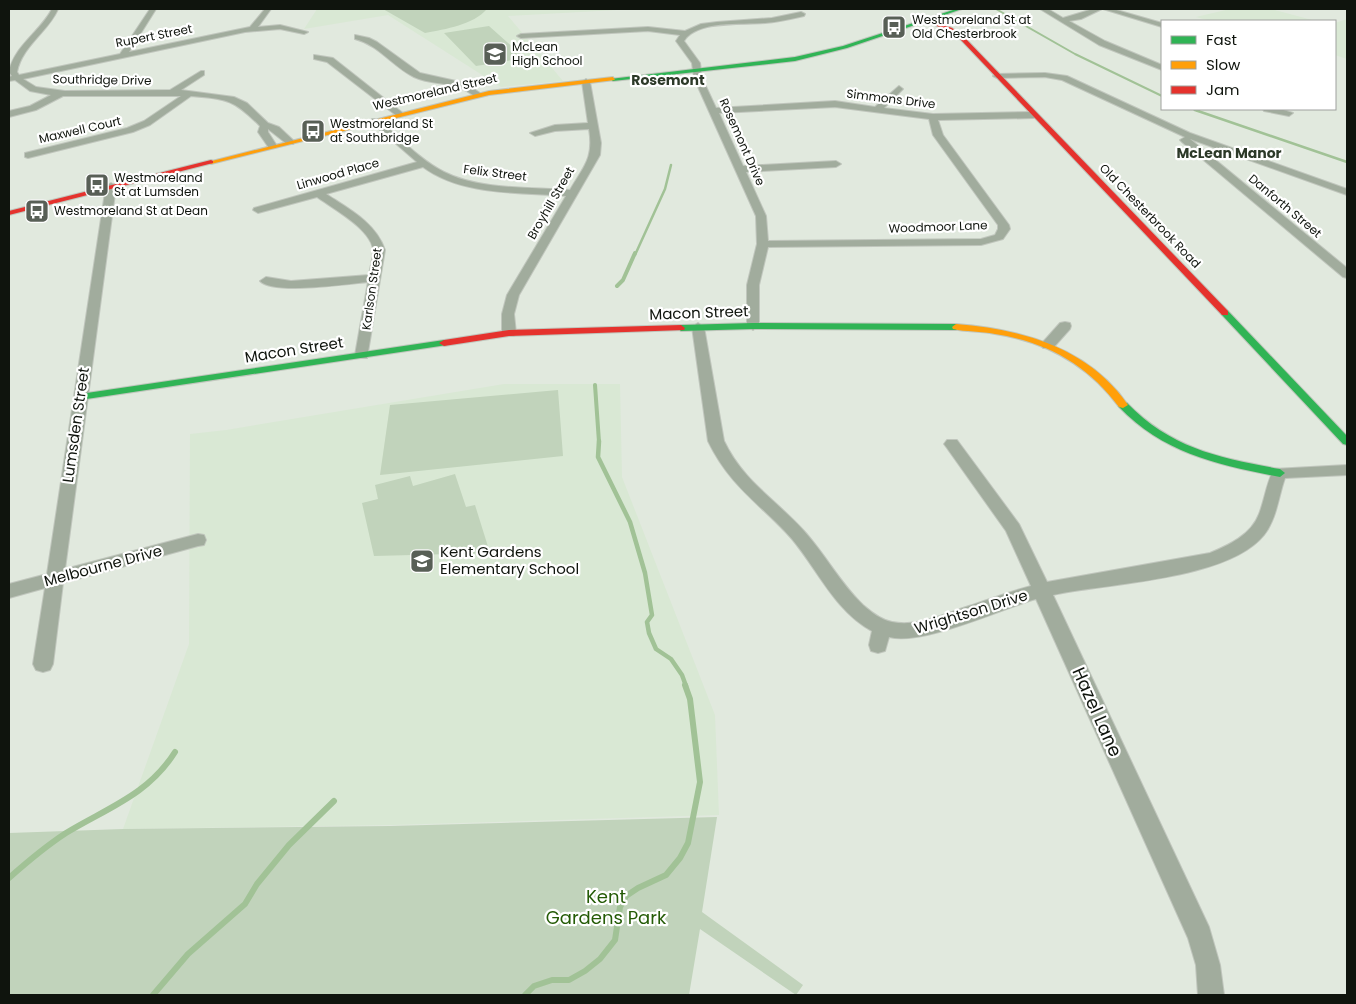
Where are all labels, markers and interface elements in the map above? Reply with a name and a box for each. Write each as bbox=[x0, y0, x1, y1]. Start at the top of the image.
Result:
place label: Westmoreland St at Old Chesterbrook bbox=[912, 11, 1031, 42]
bus stop icon: Westmoreland St at Old Chesterbrook bbox=[881, 14, 907, 40]
street label: Rupert Street bbox=[114, 20, 194, 51]
legend bbox=[1161, 20, 1336, 110]
text: Fast bbox=[1206, 29, 1237, 50]
place label: McLean High School bbox=[512, 38, 583, 69]
school or university icon: McLean High School bbox=[482, 41, 508, 67]
text: Slow bbox=[1206, 54, 1241, 75]
street label: Westmoreland Street bbox=[371, 69, 499, 114]
street label: Southridge Drive bbox=[52, 70, 152, 89]
district label: Rosemont bbox=[631, 70, 705, 90]
text: Jam bbox=[1206, 79, 1240, 100]
street label: Simmons Drive bbox=[846, 85, 937, 112]
street label: Rosemont Drive bbox=[716, 95, 769, 188]
street label: Maxwell Court bbox=[37, 112, 123, 147]
place label: Westmoreland St at Southbridge bbox=[330, 115, 433, 146]
bus stop icon: Westmoreland St at Southbridge bbox=[300, 118, 326, 144]
district label: McLean Manor bbox=[1176, 143, 1282, 163]
street label: Linwood Place bbox=[295, 154, 381, 193]
street label: Felix Street bbox=[463, 160, 528, 185]
street label: Old Chesterbrook Road bbox=[1096, 160, 1205, 272]
street label: Broyhill Street bbox=[523, 163, 578, 242]
place label: Westmoreland St at Lumsden bbox=[114, 169, 203, 200]
street label: Danforth Street bbox=[1245, 170, 1326, 241]
bus stop icon: Westmoreland St at Lumsden bbox=[84, 172, 110, 198]
bus stop icon: Westmoreland St at Dean bbox=[24, 198, 50, 224]
place label: Westmoreland St at Dean bbox=[54, 202, 208, 219]
street label: Woodmoor Lane bbox=[888, 216, 988, 237]
street label: Karlson Street bbox=[357, 247, 386, 331]
street label: Macon Street bbox=[649, 300, 749, 325]
street label: Macon Street bbox=[243, 331, 345, 368]
street label: Lumsden Street bbox=[57, 366, 94, 484]
street label: Melbourne Drive bbox=[42, 540, 164, 591]
place label: Kent Gardens Elementary School bbox=[440, 541, 579, 579]
school or university icon: Kent Gardens Elementary School bbox=[409, 548, 435, 574]
street label: Wrightson Drive bbox=[911, 584, 1030, 639]
street label: Hazel Lane bbox=[1067, 663, 1128, 761]
park label: Kent Gardens Park bbox=[546, 884, 667, 930]

